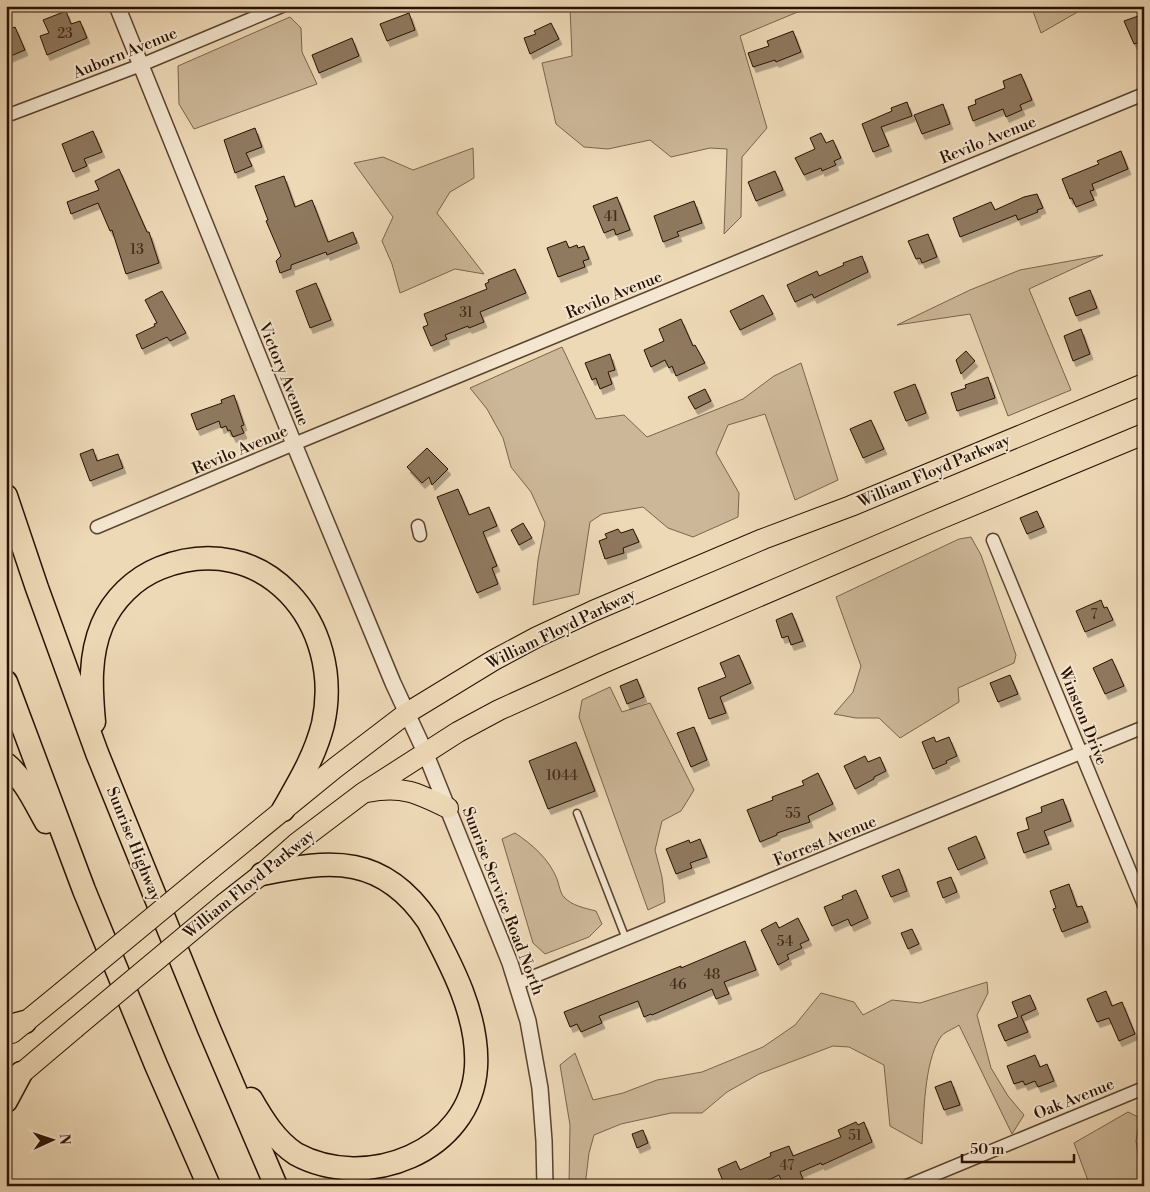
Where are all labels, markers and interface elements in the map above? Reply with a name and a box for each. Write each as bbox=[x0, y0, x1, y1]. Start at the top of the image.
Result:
street label: Auborn Avenue bbox=[69, 23, 180, 83]
house number: 23 bbox=[57, 25, 73, 43]
street label: Revilo Avenue bbox=[937, 112, 1039, 168]
house number: 41 bbox=[604, 208, 618, 226]
house number: 13 bbox=[130, 241, 144, 259]
street label: Revilo Avenue bbox=[563, 267, 665, 323]
house number: 31 bbox=[459, 304, 473, 322]
street label: Victory Avenue bbox=[254, 318, 314, 429]
street label: Revilo Avenue bbox=[189, 421, 291, 479]
street label: William Floyd Parkway bbox=[854, 430, 1013, 513]
street label: William Floyd Parkway bbox=[482, 584, 639, 674]
house number: 7 bbox=[1090, 606, 1098, 624]
street label: Winston Drive bbox=[1054, 663, 1112, 768]
house number: 1044 bbox=[546, 767, 578, 785]
street label: Sunrise Highway bbox=[102, 784, 166, 904]
street label: Sunrise Service Road North bbox=[458, 804, 548, 998]
house number: 55 bbox=[785, 805, 801, 823]
street label: Forrest Avenue bbox=[771, 811, 879, 871]
street label: William Floyd Parkway bbox=[178, 825, 319, 944]
house number: 54 bbox=[777, 933, 793, 951]
house number: 48 bbox=[704, 966, 720, 984]
house number: 46 bbox=[670, 976, 687, 994]
street label: Oak Avenue bbox=[1031, 1074, 1117, 1124]
north arrow bbox=[28, 1114, 78, 1164]
house number: 51 bbox=[848, 1127, 862, 1145]
scale bar bbox=[962, 1132, 1075, 1164]
text: N bbox=[55, 1133, 73, 1145]
text: 50 m bbox=[970, 1140, 1004, 1159]
house number: 47 bbox=[780, 1157, 794, 1175]

